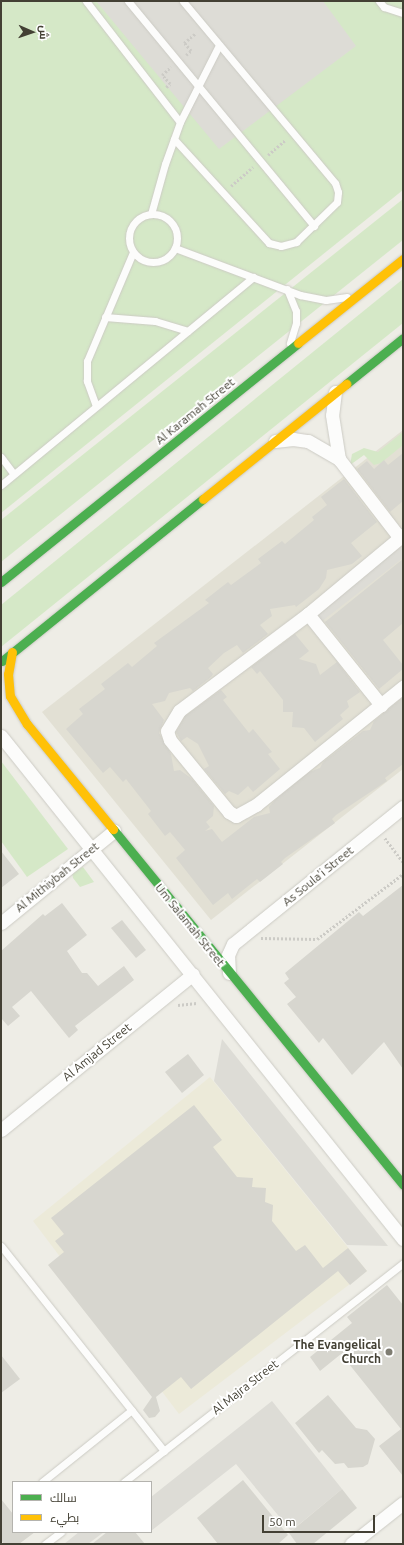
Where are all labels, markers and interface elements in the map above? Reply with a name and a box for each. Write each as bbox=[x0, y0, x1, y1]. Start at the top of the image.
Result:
north arrow bbox=[12, 12, 52, 52]
text: ش bbox=[38, 25, 50, 40]
street label: Al Karamah Street bbox=[153, 375, 237, 447]
street label: Al Mithiybah Street bbox=[12, 839, 102, 915]
street label: As Soula'i Street bbox=[280, 843, 356, 909]
street label: Um Salamah Street bbox=[152, 881, 228, 969]
street label: Al Amjad Street bbox=[60, 1020, 134, 1084]
place label: The Evangelical Church bbox=[293, 1338, 381, 1366]
marker: The Evangelical Church bbox=[384, 1347, 394, 1357]
street label: Al Majra Street bbox=[209, 1357, 281, 1417]
legend bbox=[12, 1481, 152, 1533]
text: سالك bbox=[50, 1491, 77, 1504]
scale bar bbox=[264, 1507, 377, 1533]
text: بطيء bbox=[50, 1511, 79, 1524]
text: 50 m bbox=[269, 1515, 296, 1528]

